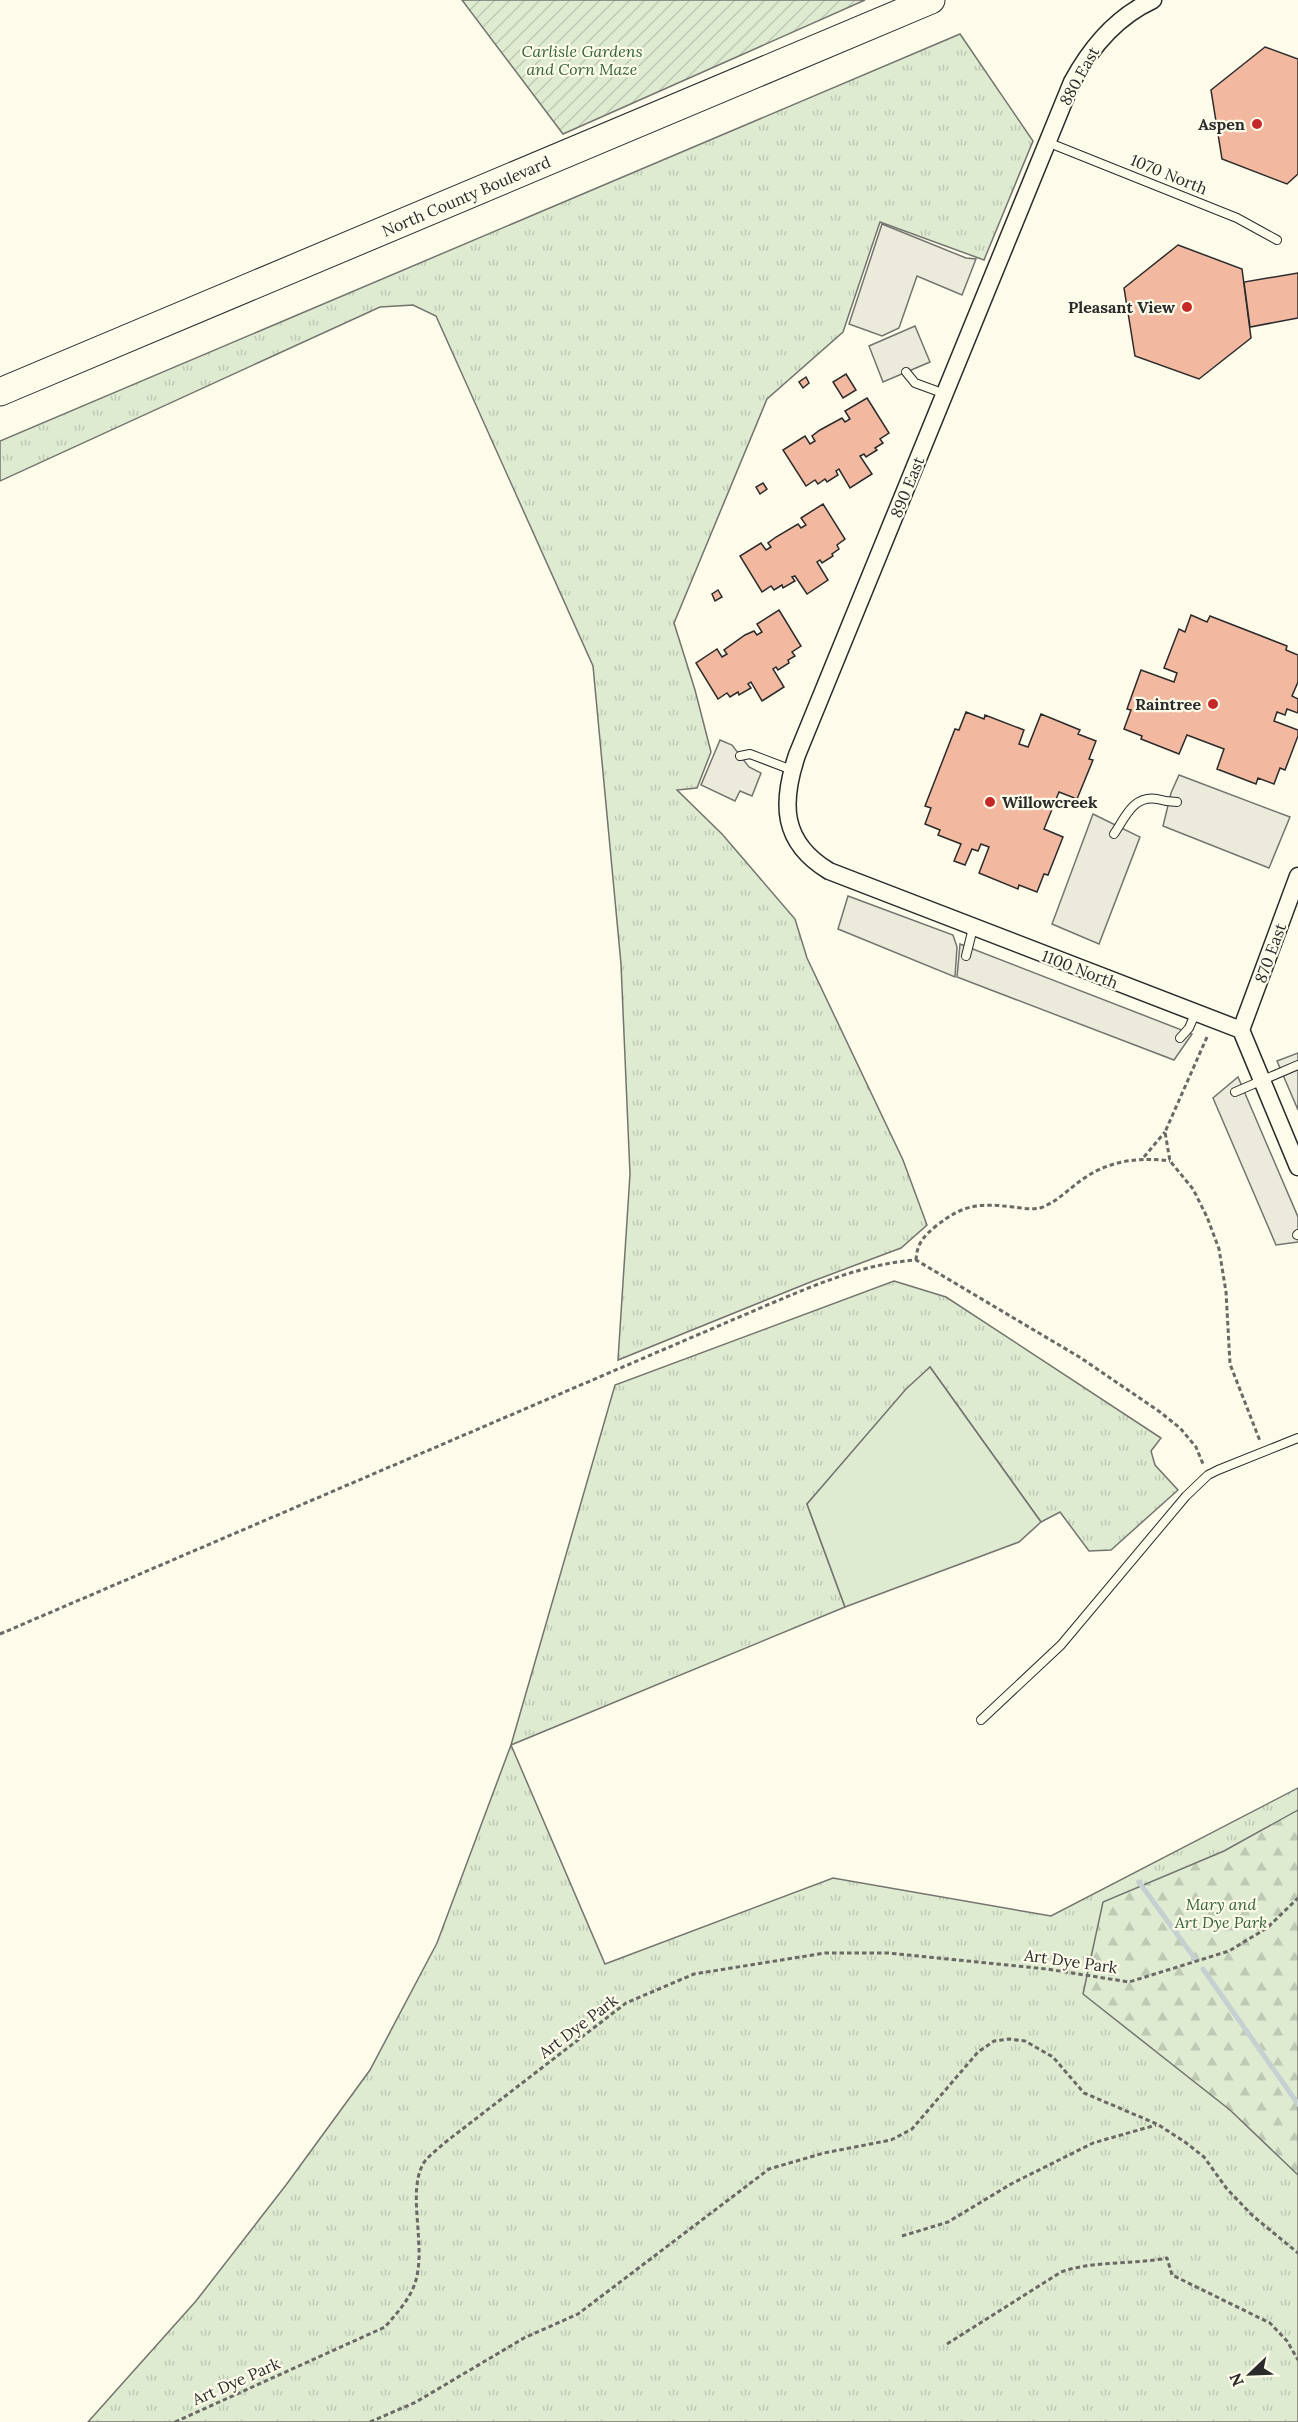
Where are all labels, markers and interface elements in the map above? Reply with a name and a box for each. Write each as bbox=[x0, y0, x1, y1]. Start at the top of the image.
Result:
park label: Carlisle Gardens and Corn Maze bbox=[522, 41, 643, 79]
street label: 880 East bbox=[1055, 42, 1104, 109]
place label: Aspen bbox=[1198, 114, 1245, 134]
marker: Aspen bbox=[1250, 117, 1264, 131]
street label: 1070 North bbox=[1128, 150, 1211, 199]
street label: North County Boulevard bbox=[379, 151, 554, 241]
place label: Pleasant View bbox=[1068, 297, 1175, 317]
marker: Pleasant View bbox=[1180, 300, 1194, 314]
street label: 890 East bbox=[886, 453, 929, 520]
place label: Raintree bbox=[1135, 694, 1201, 714]
marker: Raintree bbox=[1206, 697, 1220, 711]
place label: Willowcreek bbox=[1002, 792, 1098, 812]
marker: Willowcreek bbox=[983, 795, 997, 809]
street label: 870 East bbox=[1250, 920, 1290, 986]
street label: 1100 North bbox=[1039, 945, 1121, 993]
park label: Mary and Art Dye Park bbox=[1174, 1894, 1267, 1932]
street label: Art Dye Park bbox=[1022, 1944, 1119, 1977]
street label: Art Dye Park bbox=[534, 1990, 622, 2063]
north arrow bbox=[1220, 2344, 1280, 2404]
street label: Art Dye Park bbox=[188, 2353, 283, 2410]
text: N bbox=[1225, 2370, 1248, 2389]

